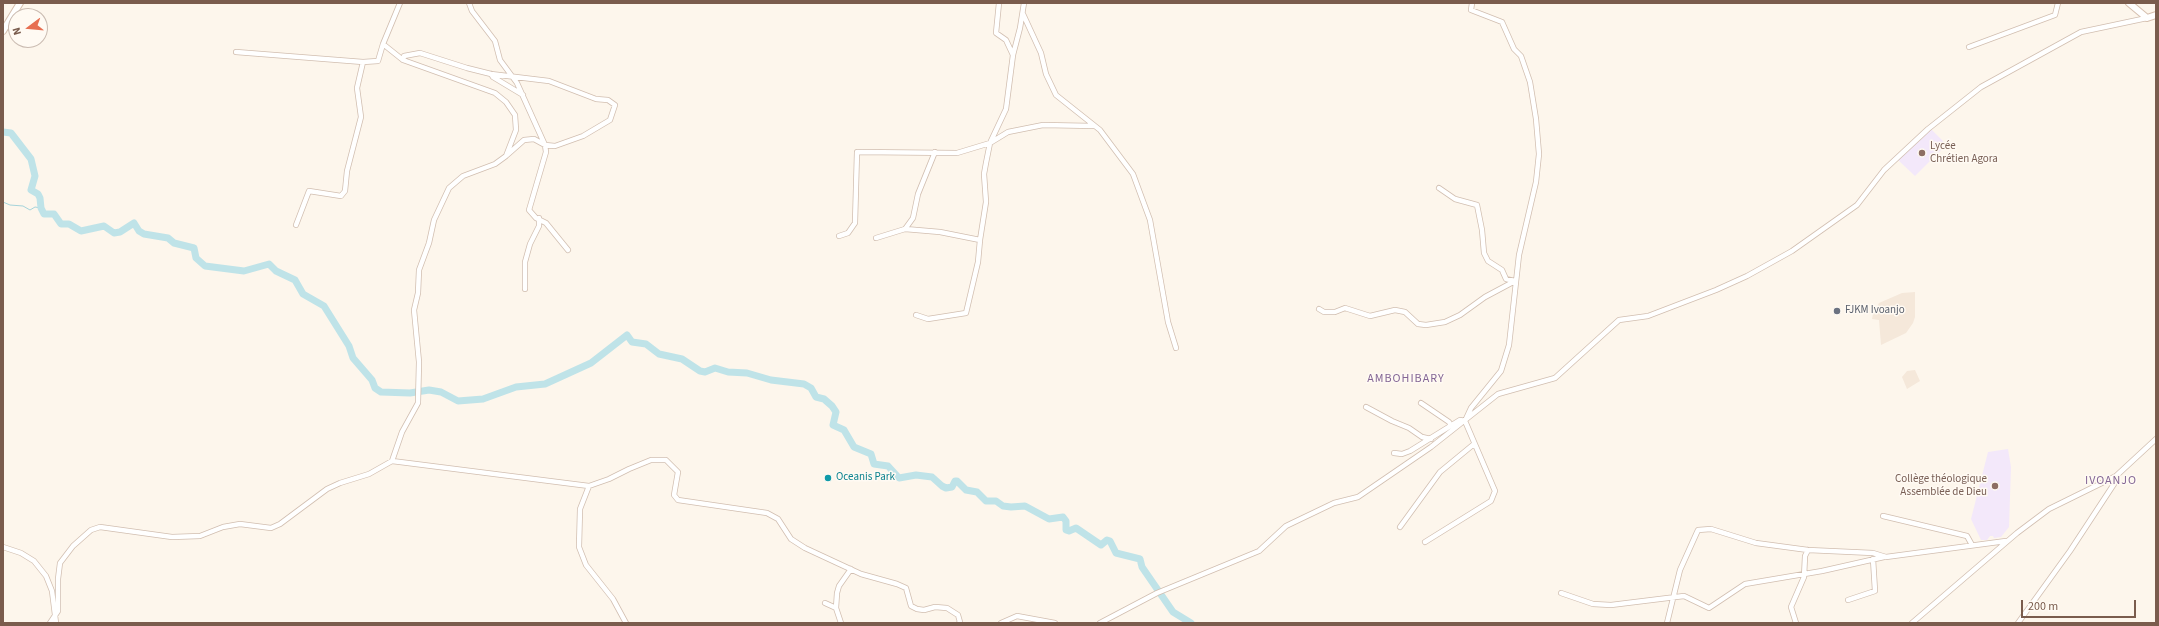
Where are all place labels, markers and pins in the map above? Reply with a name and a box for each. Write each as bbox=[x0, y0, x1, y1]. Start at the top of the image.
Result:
place label: Lycée Chrétien Agora bbox=[1930, 140, 1998, 166]
marker: Lycée Chrétien Agora bbox=[1917, 148, 1927, 158]
place label: FJKM Ivoanjo bbox=[1845, 304, 1905, 318]
marker: FJKM Ivoanjo bbox=[1832, 306, 1842, 316]
place label: Oceanis Park bbox=[836, 471, 895, 485]
marker: Oceanis Park bbox=[823, 473, 833, 483]
place label: Collège théologique Assemblée de Dieu bbox=[1895, 473, 1987, 499]
marker: Collège théologique Assemblée de Dieu bbox=[1990, 481, 2000, 491]

